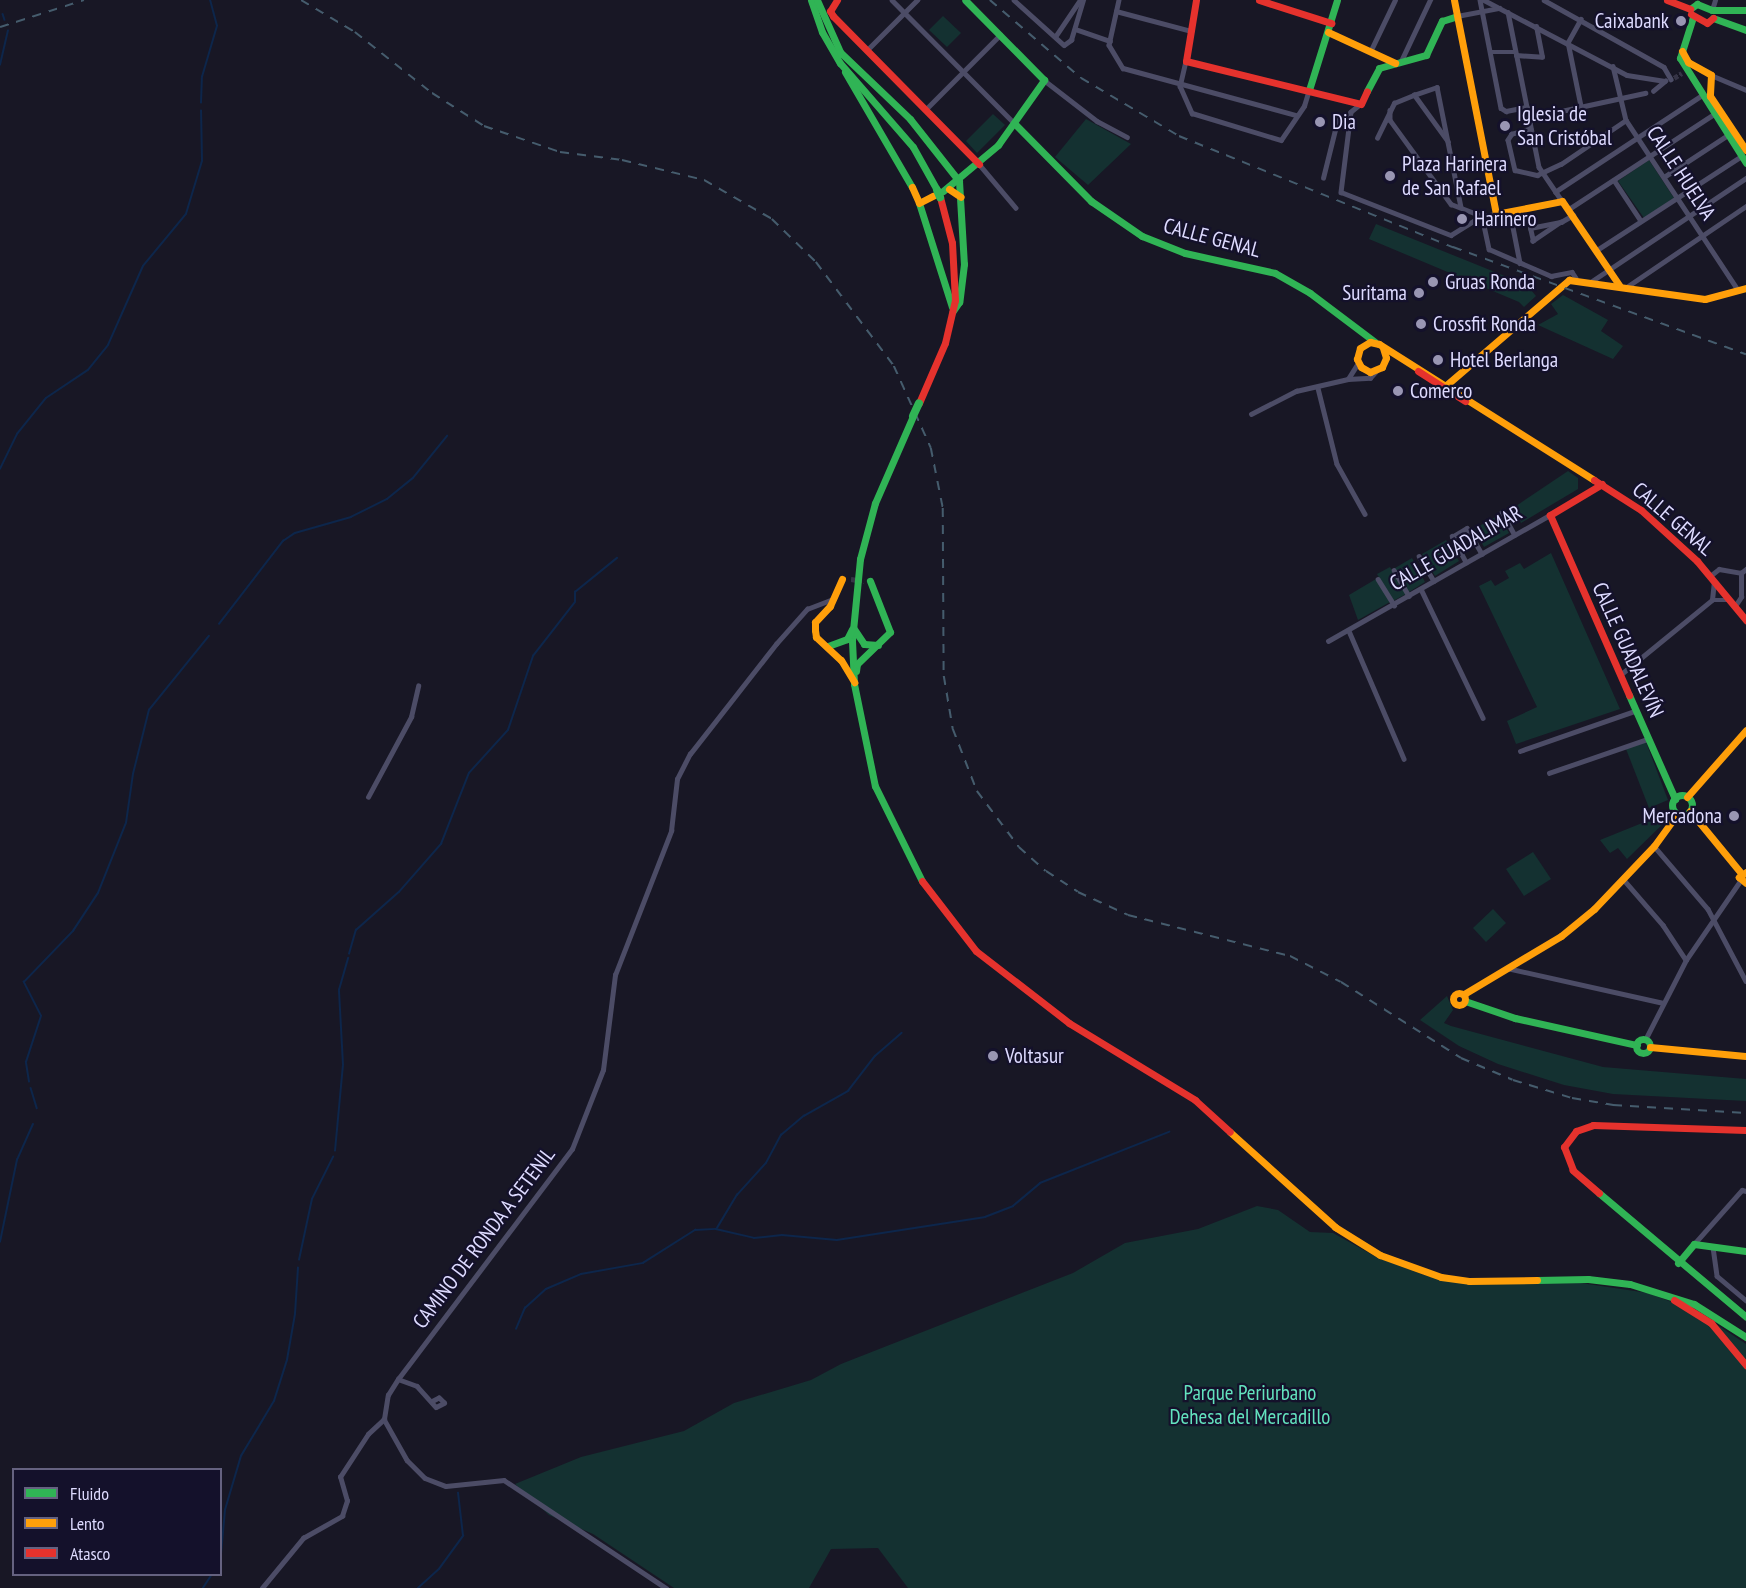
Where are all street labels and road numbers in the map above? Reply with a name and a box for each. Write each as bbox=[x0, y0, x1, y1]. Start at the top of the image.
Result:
street label: CALLE HUELVA bbox=[1641, 121, 1721, 225]
street label: CALLE GENAL bbox=[1161, 213, 1263, 263]
street label: CALLE GENAL bbox=[1627, 477, 1719, 561]
street label: CALLE GUADALIMAR bbox=[1385, 500, 1527, 596]
street label: CALLE GUADALEVÍN bbox=[1587, 579, 1669, 721]
street label: CAMINO DE RONDA A SETENIL bbox=[407, 1142, 561, 1334]

